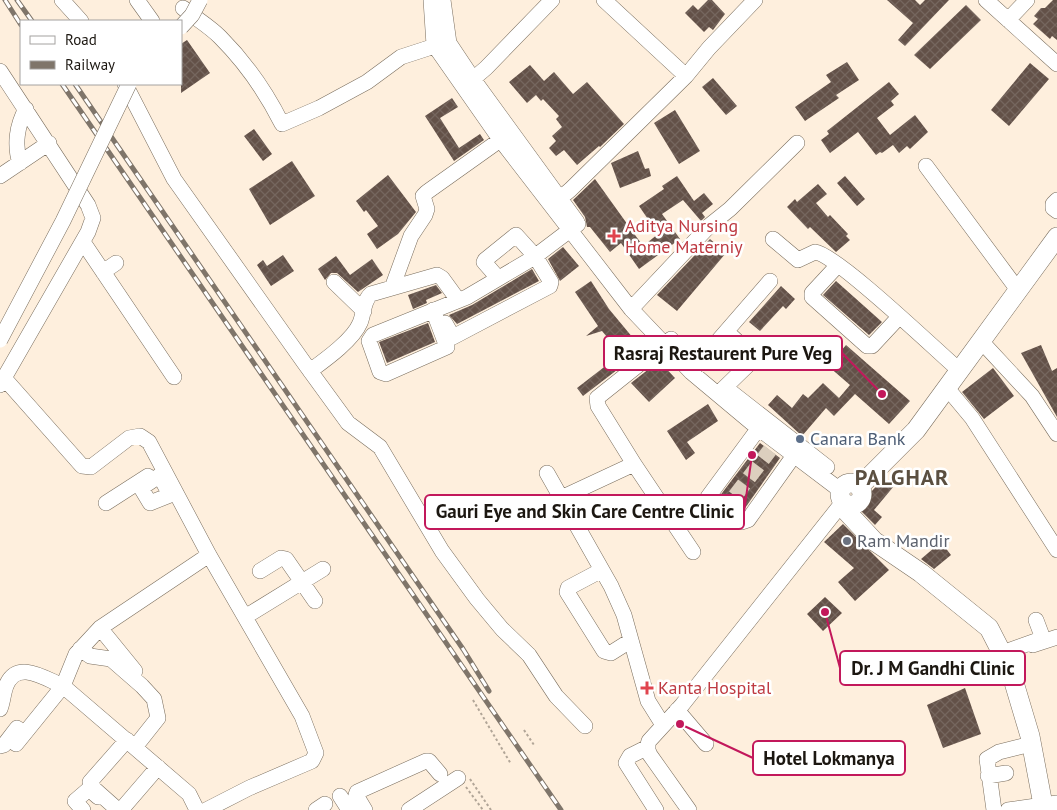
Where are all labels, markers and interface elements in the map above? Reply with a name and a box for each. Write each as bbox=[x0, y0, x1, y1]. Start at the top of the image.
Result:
legend bbox=[20, 20, 182, 85]
text: Road bbox=[65, 30, 97, 49]
text: Railway bbox=[65, 55, 115, 74]
place label: Aditya Nursing Home Materniy bbox=[625, 214, 743, 258]
marker: Aditya Nursing Home Materniy bbox=[607, 229, 621, 243]
callout: Rasraj Restaurent Pure Veg bbox=[604, 336, 842, 370]
text: Rasraj Restaurent Pure Veg bbox=[614, 341, 832, 365]
place label: Canara Bank bbox=[810, 427, 906, 450]
marker: Canara Bank bbox=[794, 433, 806, 445]
district label: PALGHAR bbox=[855, 463, 949, 491]
callout: Gauri Eye and Skin Care Centre Clinic bbox=[425, 495, 744, 529]
text: Gauri Eye and Skin Care Centre Clinic bbox=[436, 499, 734, 523]
place label: Ram Mandir bbox=[857, 529, 950, 552]
marker: Ram Mandir bbox=[841, 535, 853, 547]
callout: Dr. J M Gandhi Clinic bbox=[840, 651, 1025, 685]
text: Dr. J M Gandhi Clinic bbox=[851, 656, 1015, 680]
place label: Kanta Hospital bbox=[658, 676, 772, 699]
marker: Kanta Hospital bbox=[640, 681, 654, 695]
callout: Hotel Lokmanya bbox=[753, 741, 905, 775]
text: Hotel Lokmanya bbox=[763, 746, 895, 770]

